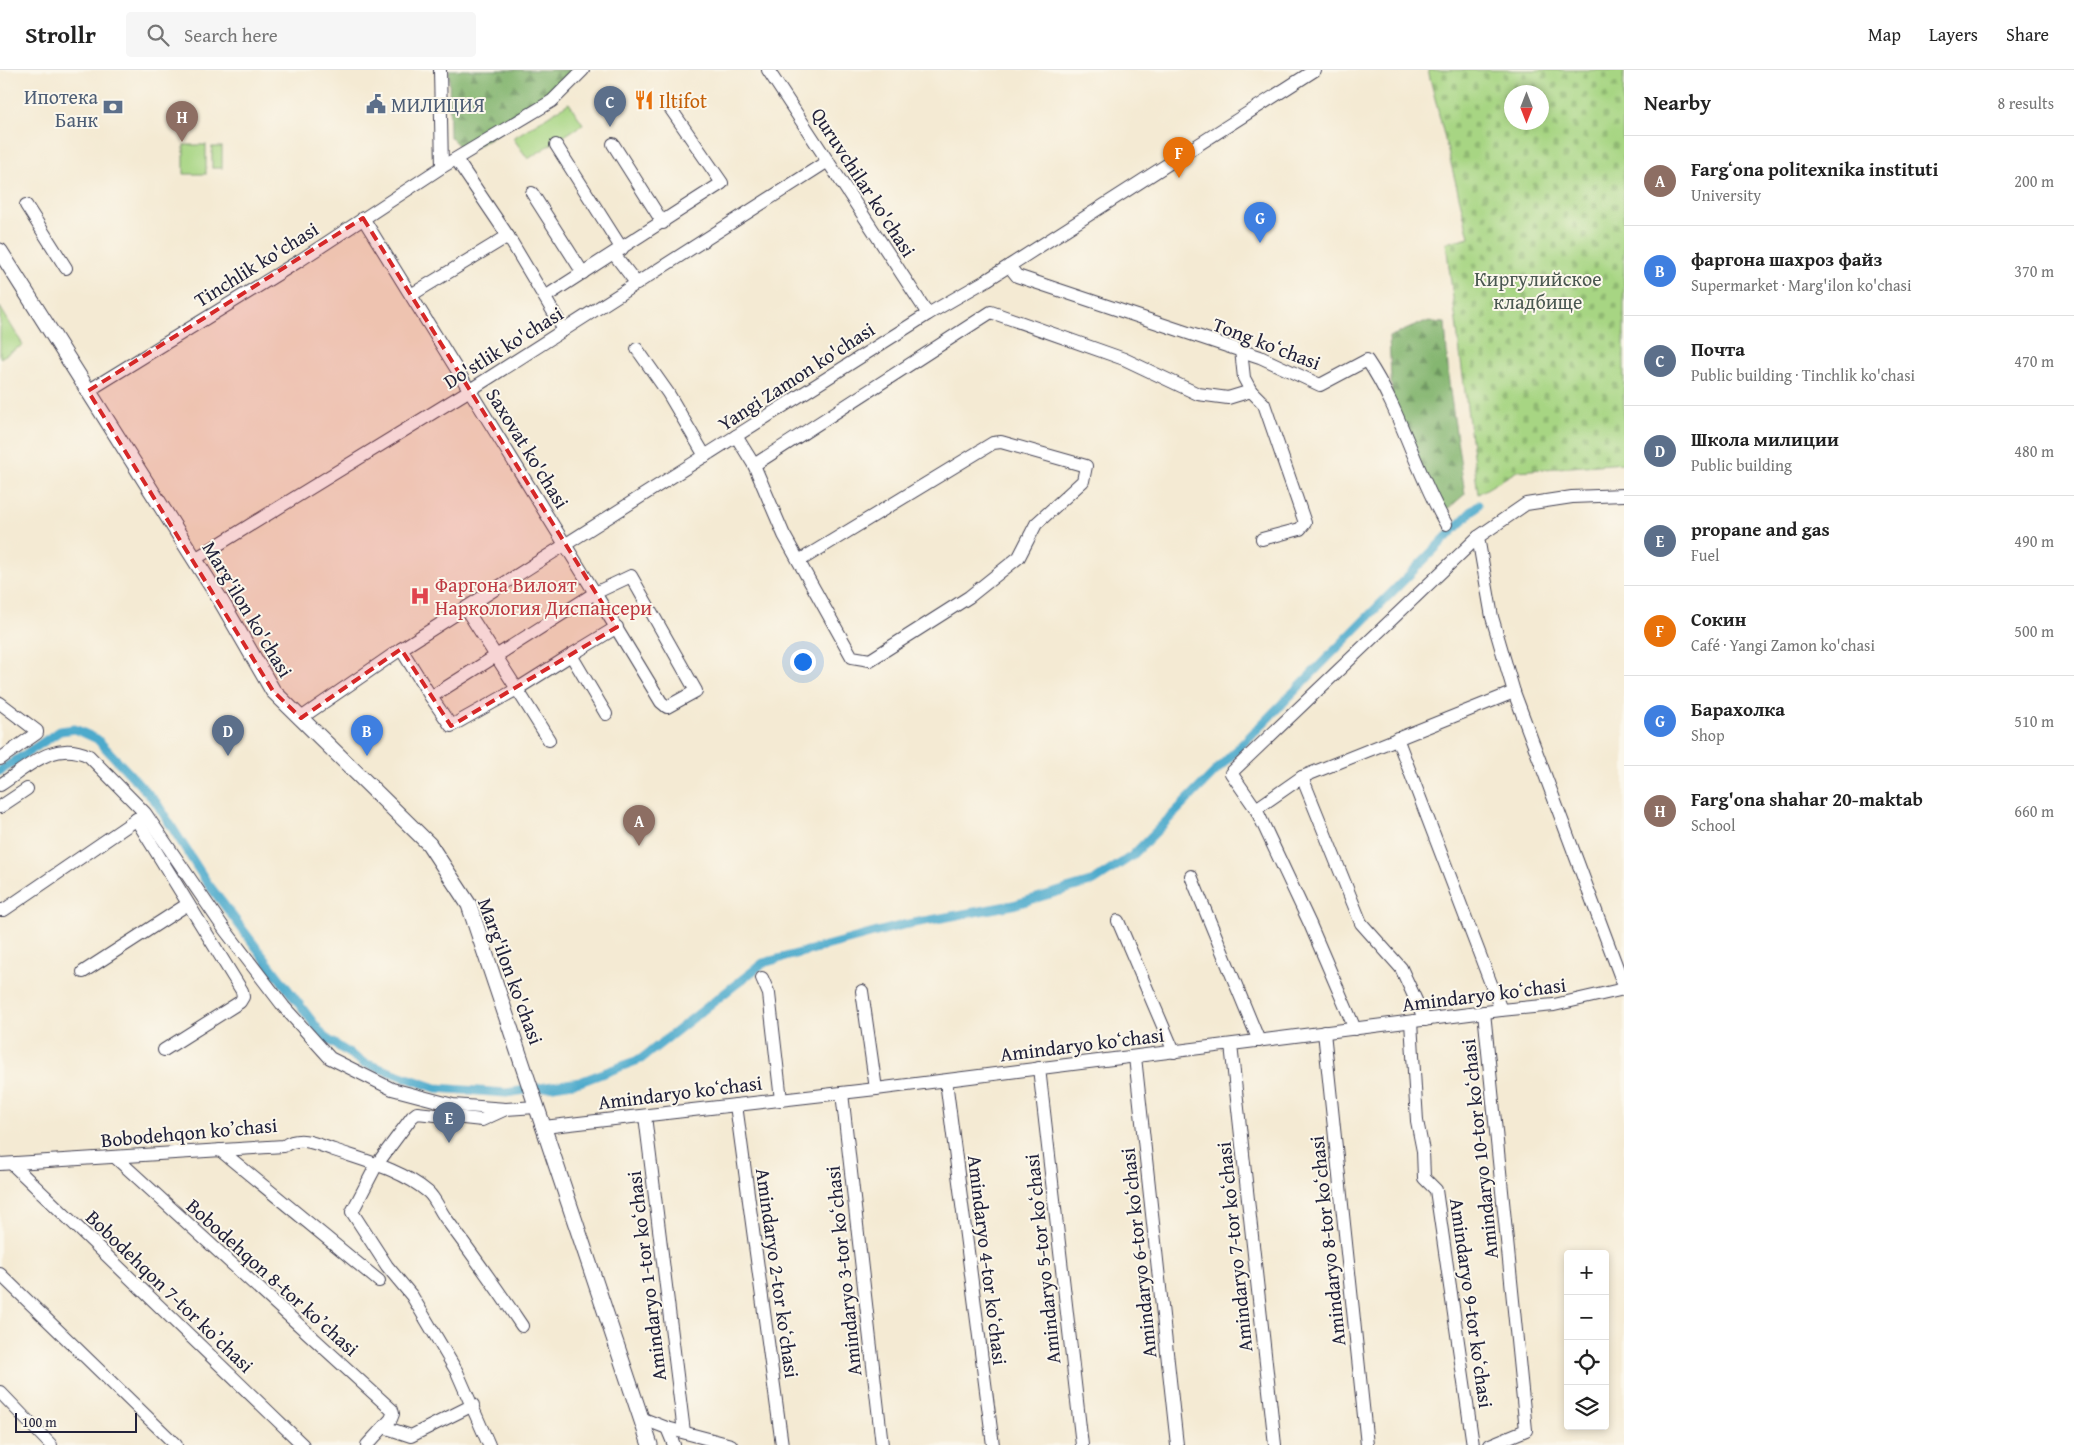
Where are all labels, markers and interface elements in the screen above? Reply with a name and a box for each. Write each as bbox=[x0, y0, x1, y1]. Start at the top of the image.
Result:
search box bbox=[126, 12, 476, 57]
text: Strollr bbox=[25, 17, 96, 52]
icon: search bbox=[144, 21, 172, 49]
text: Search here bbox=[184, 21, 278, 49]
text: Map bbox=[1868, 21, 1901, 48]
text: Layers bbox=[1929, 21, 1978, 48]
text: Share bbox=[2006, 21, 2049, 48]
place label: Ипотека Банк bbox=[24, 82, 99, 134]
north arrow bbox=[1504, 85, 1549, 130]
pin: C bbox=[594, 86, 626, 127]
place label: Iltifot bbox=[659, 86, 707, 115]
text: Nearby bbox=[1644, 87, 1711, 118]
restaurant icon: Iltifot bbox=[633, 89, 655, 111]
place label: МИЛИЦИЯ bbox=[391, 90, 485, 119]
text: 8 results bbox=[1997, 91, 2054, 115]
public building icon: МИЛИЦИЯ bbox=[365, 93, 387, 115]
bank icon: Ипотека Банк bbox=[102, 96, 124, 118]
pin: H bbox=[166, 101, 198, 142]
street label: Quruvchilar ko'chasi bbox=[805, 102, 923, 263]
pin: F bbox=[1163, 137, 1195, 178]
text: Fargʻona politexnika instituti bbox=[1691, 155, 1938, 183]
text: A bbox=[1655, 169, 1665, 193]
text: 200 m bbox=[2014, 169, 2054, 193]
text: University bbox=[1691, 183, 1761, 207]
pin: G bbox=[1244, 202, 1276, 243]
street label: Tinchlik ko'chasi bbox=[188, 214, 324, 314]
text: фаргона шахроз файз bbox=[1691, 245, 1883, 273]
text: B bbox=[1655, 259, 1665, 283]
text: 370 m bbox=[2014, 259, 2054, 283]
park label: Киргулийское кладбище bbox=[1474, 264, 1602, 316]
text: Supermarket · Marg'ilon ko'chasi bbox=[1691, 273, 1911, 297]
street label: Do'stlik ko'chasi bbox=[438, 298, 569, 395]
street label: Tong koʻchasi bbox=[1209, 309, 1326, 377]
street label: Yangi Zamon ko'chasi bbox=[712, 314, 880, 438]
text: Почта bbox=[1691, 335, 1745, 363]
text: C bbox=[1655, 349, 1665, 373]
text: 470 m bbox=[2014, 349, 2054, 373]
text: Public building · Tinchlik ko'chasi bbox=[1691, 363, 1915, 387]
street label: Saxovat ko'chasi bbox=[479, 382, 577, 514]
text: Школа милиции bbox=[1691, 425, 1839, 453]
text: D bbox=[1655, 439, 1665, 463]
text: 480 m bbox=[2014, 439, 2054, 463]
text: Public building bbox=[1691, 453, 1792, 477]
text: propane and gas bbox=[1691, 515, 1830, 543]
text: E bbox=[1656, 529, 1664, 553]
text: 490 m bbox=[2014, 529, 2054, 553]
street label: Marg'ilon ko'chasi bbox=[196, 535, 300, 683]
text: Fuel bbox=[1691, 543, 1719, 567]
place label: Фаргона Вилоят Наркология Диспансери bbox=[435, 570, 652, 622]
hospital icon: Фаргона Вилоят Наркология Диспансери bbox=[409, 585, 431, 607]
text: Сокин bbox=[1691, 605, 1746, 633]
text: F bbox=[1656, 619, 1664, 643]
text: 500 m bbox=[2014, 619, 2054, 643]
text: Café · Yangi Zamon ko'chasi bbox=[1691, 633, 1875, 657]
your location bbox=[790, 649, 816, 675]
text: Барахолка bbox=[1691, 695, 1785, 723]
text: G bbox=[1655, 709, 1665, 733]
text: 510 m bbox=[2014, 709, 2054, 733]
pin: D bbox=[212, 715, 244, 756]
pin: B bbox=[351, 715, 383, 756]
text: Shop bbox=[1691, 723, 1725, 747]
text: Farg'ona shahar 20-maktab bbox=[1691, 785, 1923, 813]
text: H bbox=[1654, 799, 1666, 823]
text: 660 m bbox=[2014, 799, 2054, 823]
pin: A bbox=[623, 805, 655, 846]
text: School bbox=[1691, 813, 1735, 837]
street label: Marg'ilon ko'chasi bbox=[471, 894, 551, 1049]
street label: Amindaryo koʻchasi bbox=[1400, 970, 1568, 1018]
street label: Amindaryo koʻchasi bbox=[998, 1020, 1166, 1068]
street label: Amindaryo 10-tor koʻchasi bbox=[1453, 1037, 1505, 1260]
street label: Amindaryo koʻchasi bbox=[596, 1068, 764, 1116]
pin: E bbox=[433, 1102, 465, 1143]
street label: Bobodehqon koʼchasi bbox=[99, 1110, 279, 1154]
street label: Amindaryo 8-tor koʻchasi bbox=[1301, 1134, 1352, 1348]
street label: Amindaryo 7-tor koʻchasi bbox=[1208, 1140, 1259, 1354]
street label: Amindaryo 6-tor koʻchasi bbox=[1112, 1146, 1163, 1360]
street label: Amindaryo 5-tor koʻchasi bbox=[1016, 1152, 1067, 1366]
street label: Amindaryo 4-tor koʻchasi bbox=[961, 1153, 1015, 1367]
street label: Amindaryo 3-tor koʻchasi bbox=[817, 1164, 868, 1378]
street label: Amindaryo 2-tor koʻchasi bbox=[749, 1166, 807, 1380]
street label: Amindaryo 1-tor koʻchasi bbox=[619, 1169, 673, 1383]
street label: Bobodehqon 8-tor koʼchasi bbox=[180, 1191, 366, 1363]
street label: Amindaryo 9-tor koʻchasi bbox=[1443, 1196, 1501, 1410]
street label: Bobodehqon 7-tor koʼchasi bbox=[80, 1203, 261, 1379]
map controls bbox=[1564, 1250, 1609, 1430]
button: + bbox=[1564, 1250, 1609, 1295]
button: − bbox=[1564, 1295, 1609, 1340]
button: locate bbox=[1564, 1340, 1609, 1385]
button: layers bbox=[1564, 1385, 1609, 1430]
scale bar bbox=[15, 1410, 138, 1433]
text: 100 m bbox=[22, 1412, 57, 1432]

